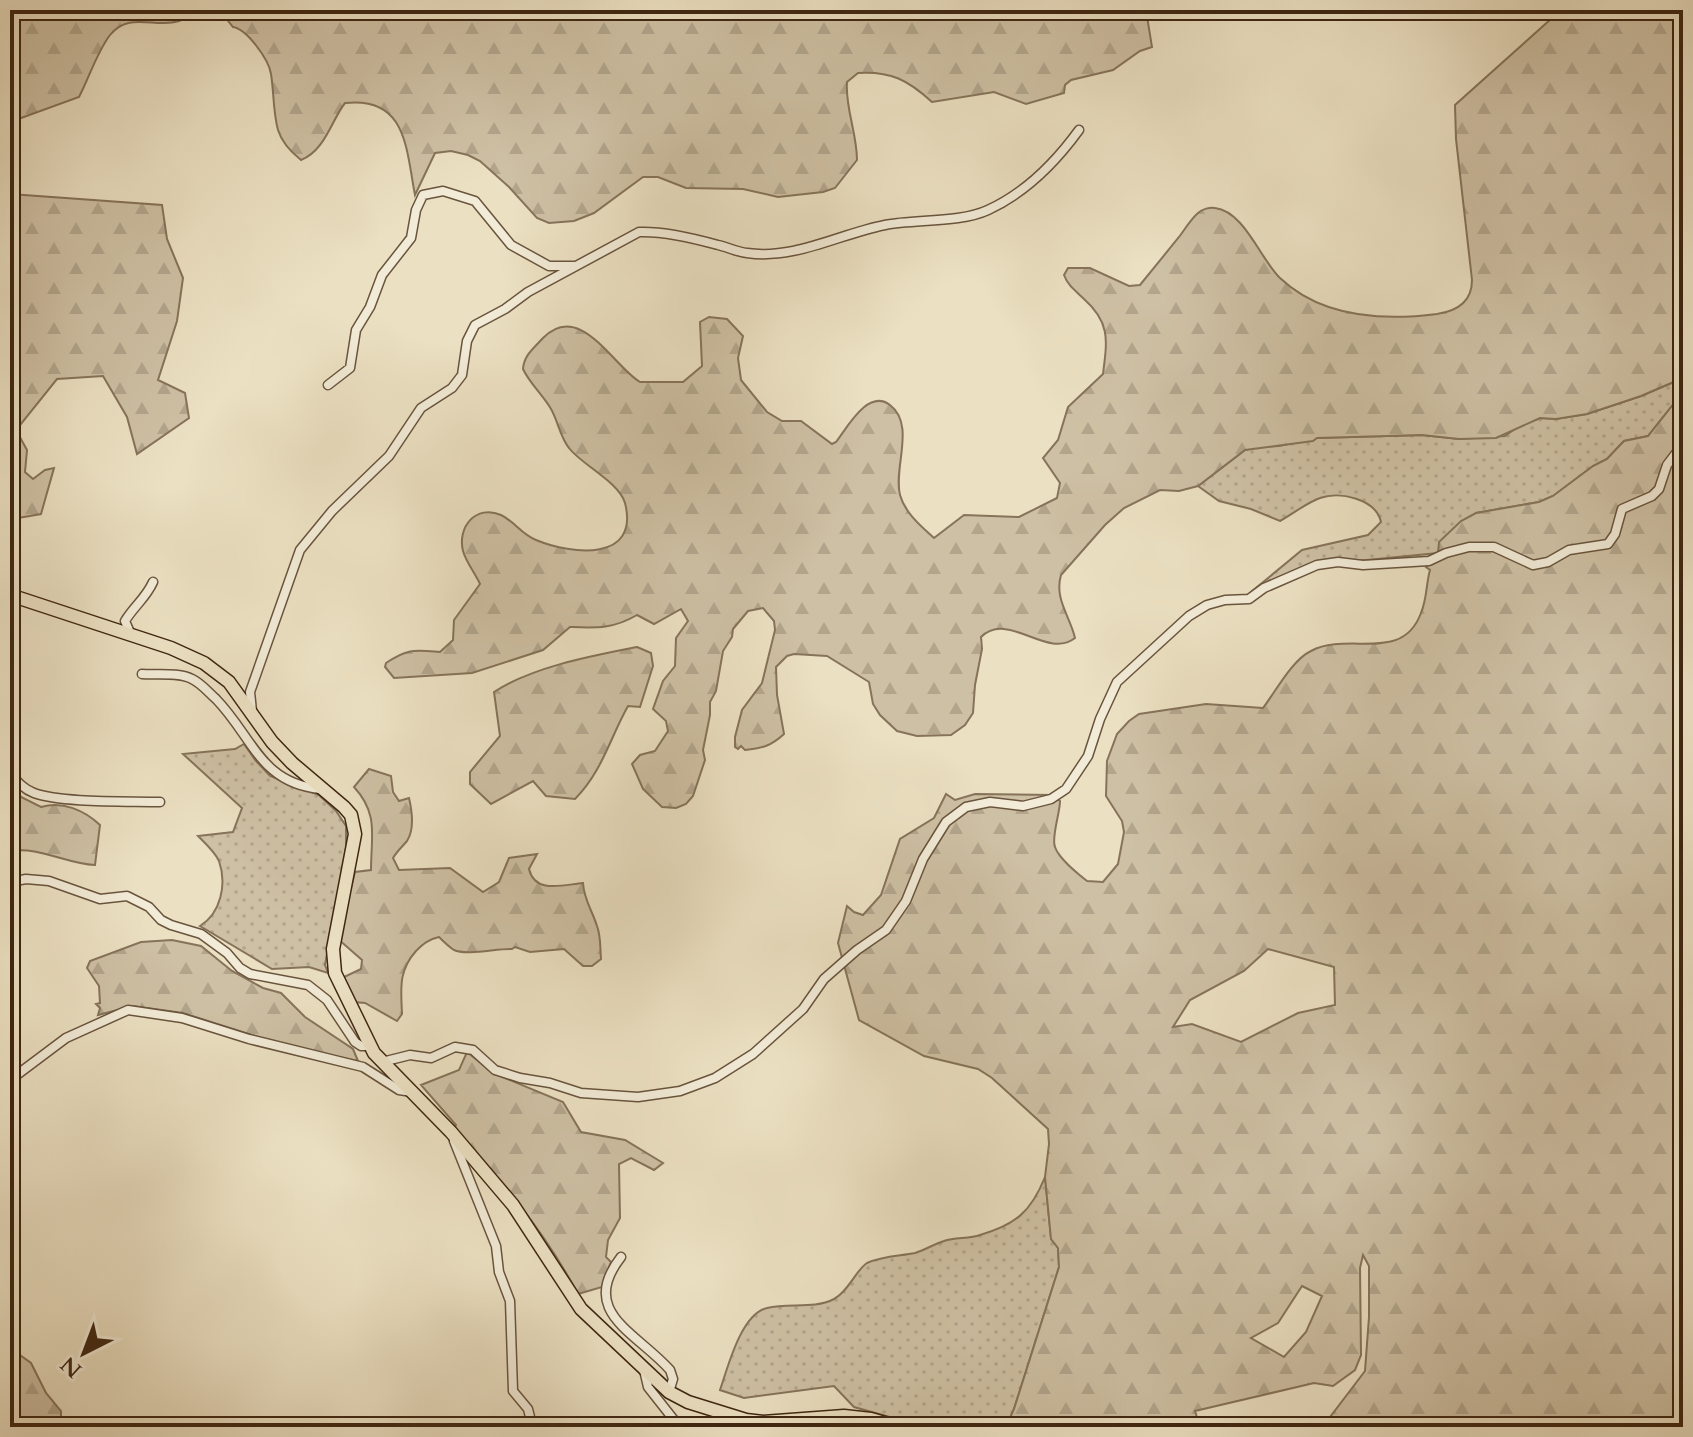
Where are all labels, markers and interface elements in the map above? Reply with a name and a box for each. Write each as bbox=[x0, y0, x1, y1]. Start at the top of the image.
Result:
north arrow bbox=[44, 1313, 124, 1393]
text: N bbox=[54, 1350, 88, 1385]

